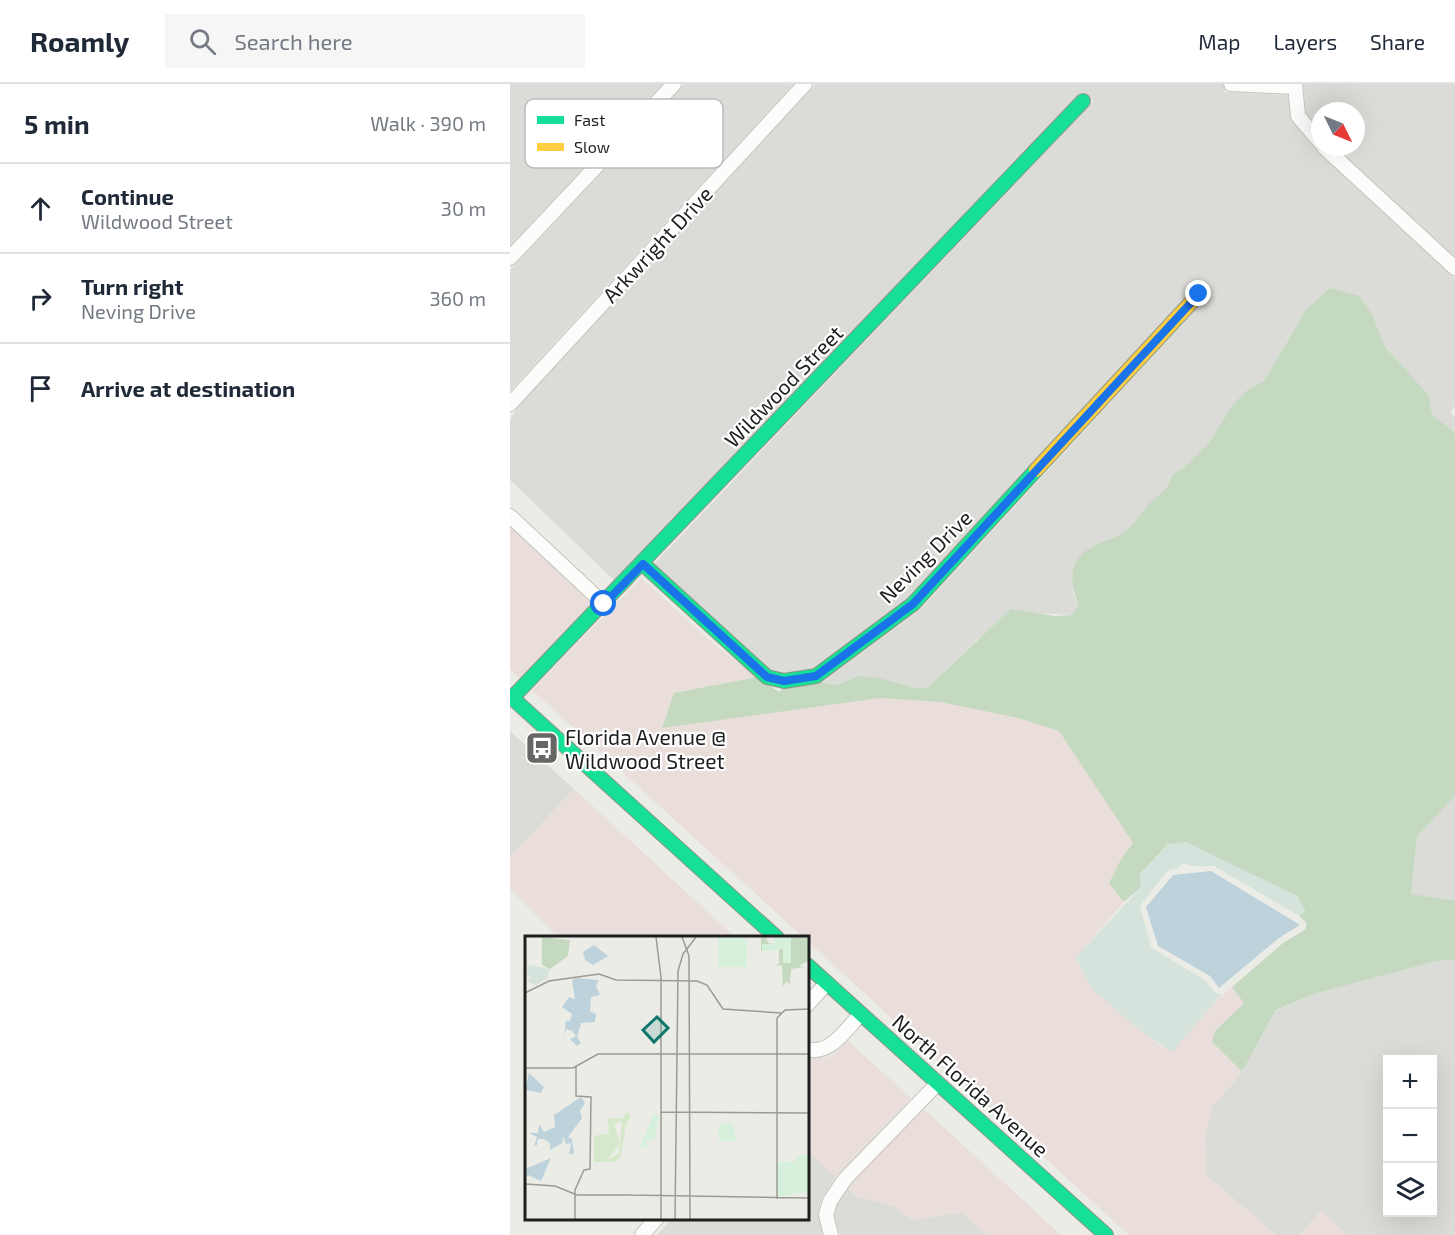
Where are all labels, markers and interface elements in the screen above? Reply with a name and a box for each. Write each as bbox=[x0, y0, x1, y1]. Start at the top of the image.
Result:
search box bbox=[165, 14, 585, 68]
text: Roamly bbox=[30, 24, 129, 58]
icon: search bbox=[186, 25, 219, 58]
text: Search here bbox=[234, 28, 353, 54]
text: Map bbox=[1198, 29, 1240, 54]
text: Layers bbox=[1273, 29, 1337, 54]
text: Share bbox=[1370, 29, 1425, 54]
legend bbox=[525, 99, 723, 168]
north arrow bbox=[1311, 102, 1365, 156]
text: 5 min bbox=[24, 108, 90, 139]
text: Fast bbox=[574, 110, 605, 129]
text: Walk · 390 m bbox=[370, 111, 486, 135]
text: Slow bbox=[574, 137, 610, 156]
street label: Arkwright Drive bbox=[597, 181, 717, 307]
text: Continue bbox=[81, 183, 174, 209]
icon: ahead bbox=[24, 192, 57, 225]
text: 30 m bbox=[441, 196, 486, 220]
text: Wildwood Street bbox=[81, 209, 233, 233]
text: Turn right bbox=[81, 273, 183, 299]
route end bbox=[1185, 280, 1211, 306]
icon: right bbox=[24, 282, 57, 315]
text: 360 m bbox=[429, 286, 486, 310]
text: Neving Drive bbox=[81, 299, 196, 323]
street label: Wildwood Street bbox=[719, 320, 847, 452]
icon: arrive bbox=[24, 372, 57, 405]
text: Arrive at destination bbox=[81, 375, 295, 401]
street label: Neving Drive bbox=[873, 504, 977, 608]
route start bbox=[590, 590, 616, 616]
place label: Florida Avenue @ Wildwood Street bbox=[565, 724, 726, 773]
bus stop icon: Florida Avenue @ Wildwood Street bbox=[524, 730, 560, 766]
inset map bbox=[525, 936, 808, 1220]
street label: North Florida Avenue bbox=[888, 1008, 1054, 1162]
map controls bbox=[1383, 1055, 1437, 1217]
button: + bbox=[1383, 1055, 1437, 1109]
button: − bbox=[1383, 1109, 1437, 1163]
button: layers bbox=[1383, 1163, 1437, 1217]

